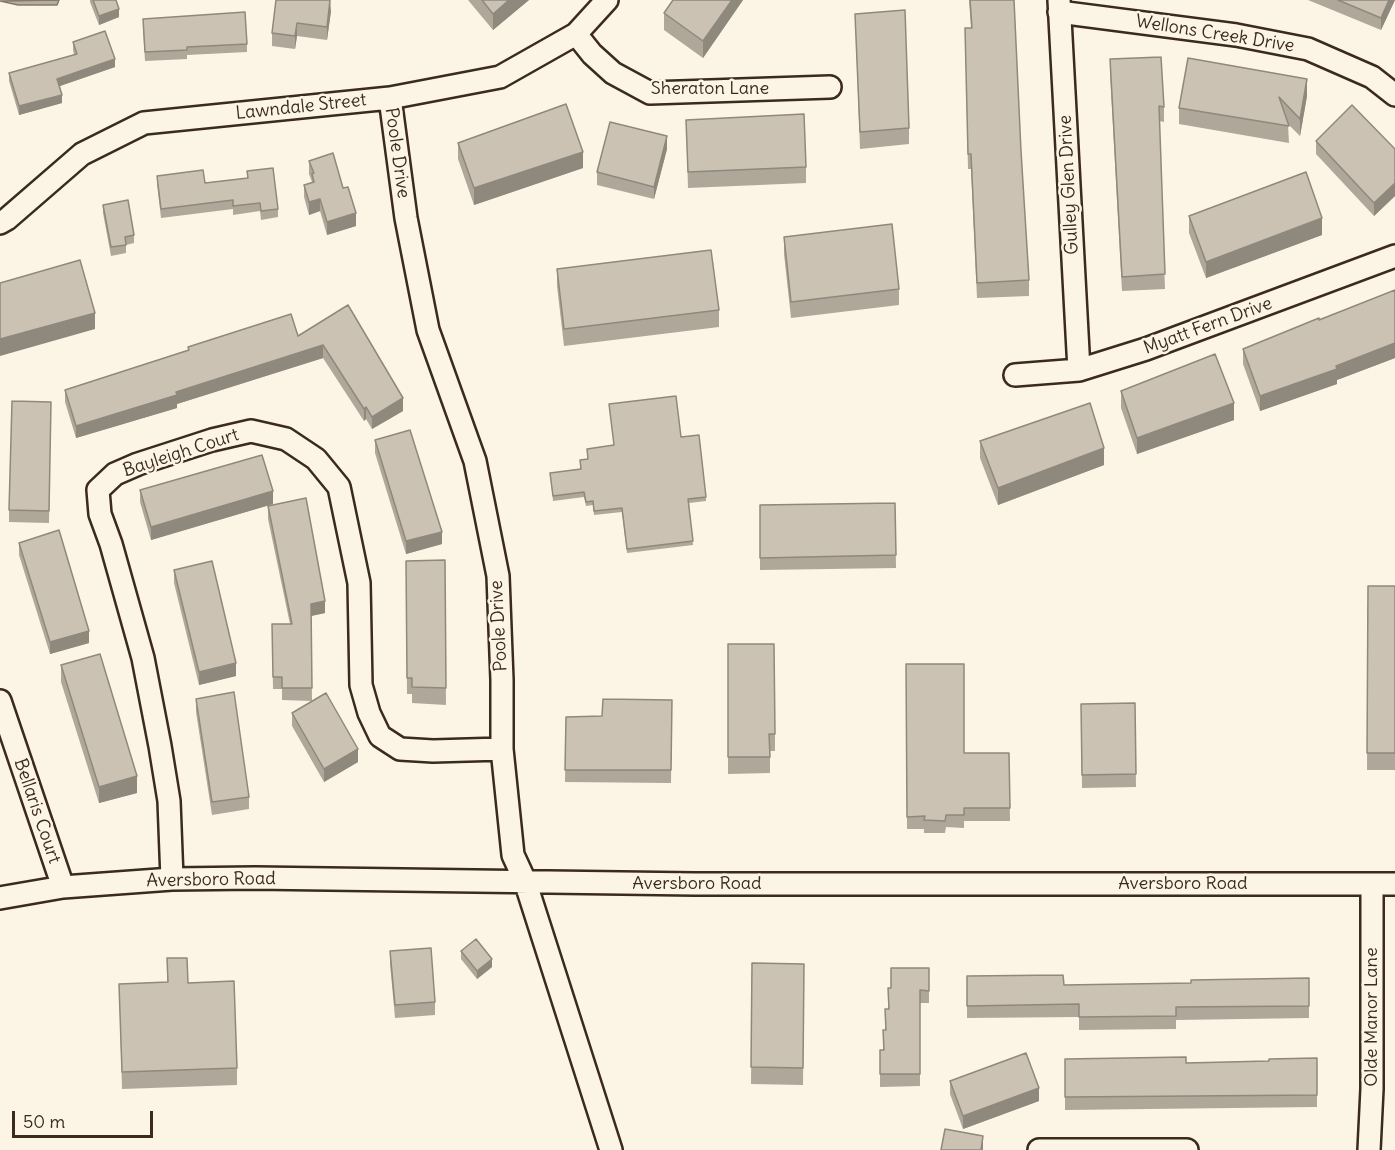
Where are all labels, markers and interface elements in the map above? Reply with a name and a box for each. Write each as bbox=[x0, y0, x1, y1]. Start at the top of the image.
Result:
street label: Wellons Creek Drive bbox=[1134, 11, 1296, 57]
street label: Sheraton Lane bbox=[651, 78, 769, 100]
street label: Lawndale Street bbox=[235, 89, 367, 125]
street label: Poole Drive bbox=[380, 106, 414, 200]
street label: Gulley Glen Drive bbox=[1055, 115, 1083, 255]
street label: Myatt Fern Drive bbox=[1141, 293, 1275, 359]
street label: Bayleigh Court bbox=[120, 424, 242, 482]
street label: Poole Drive bbox=[486, 580, 512, 672]
street label: Bellaris Court bbox=[9, 756, 65, 866]
street label: Aversboro Road bbox=[146, 868, 276, 892]
street label: Aversboro Road bbox=[632, 873, 762, 895]
street label: Aversboro Road bbox=[1118, 873, 1248, 895]
street label: Olde Manor Lane bbox=[1361, 947, 1383, 1087]
scale bar bbox=[15, 1099, 156, 1137]
text: 50 m bbox=[23, 1110, 65, 1133]

